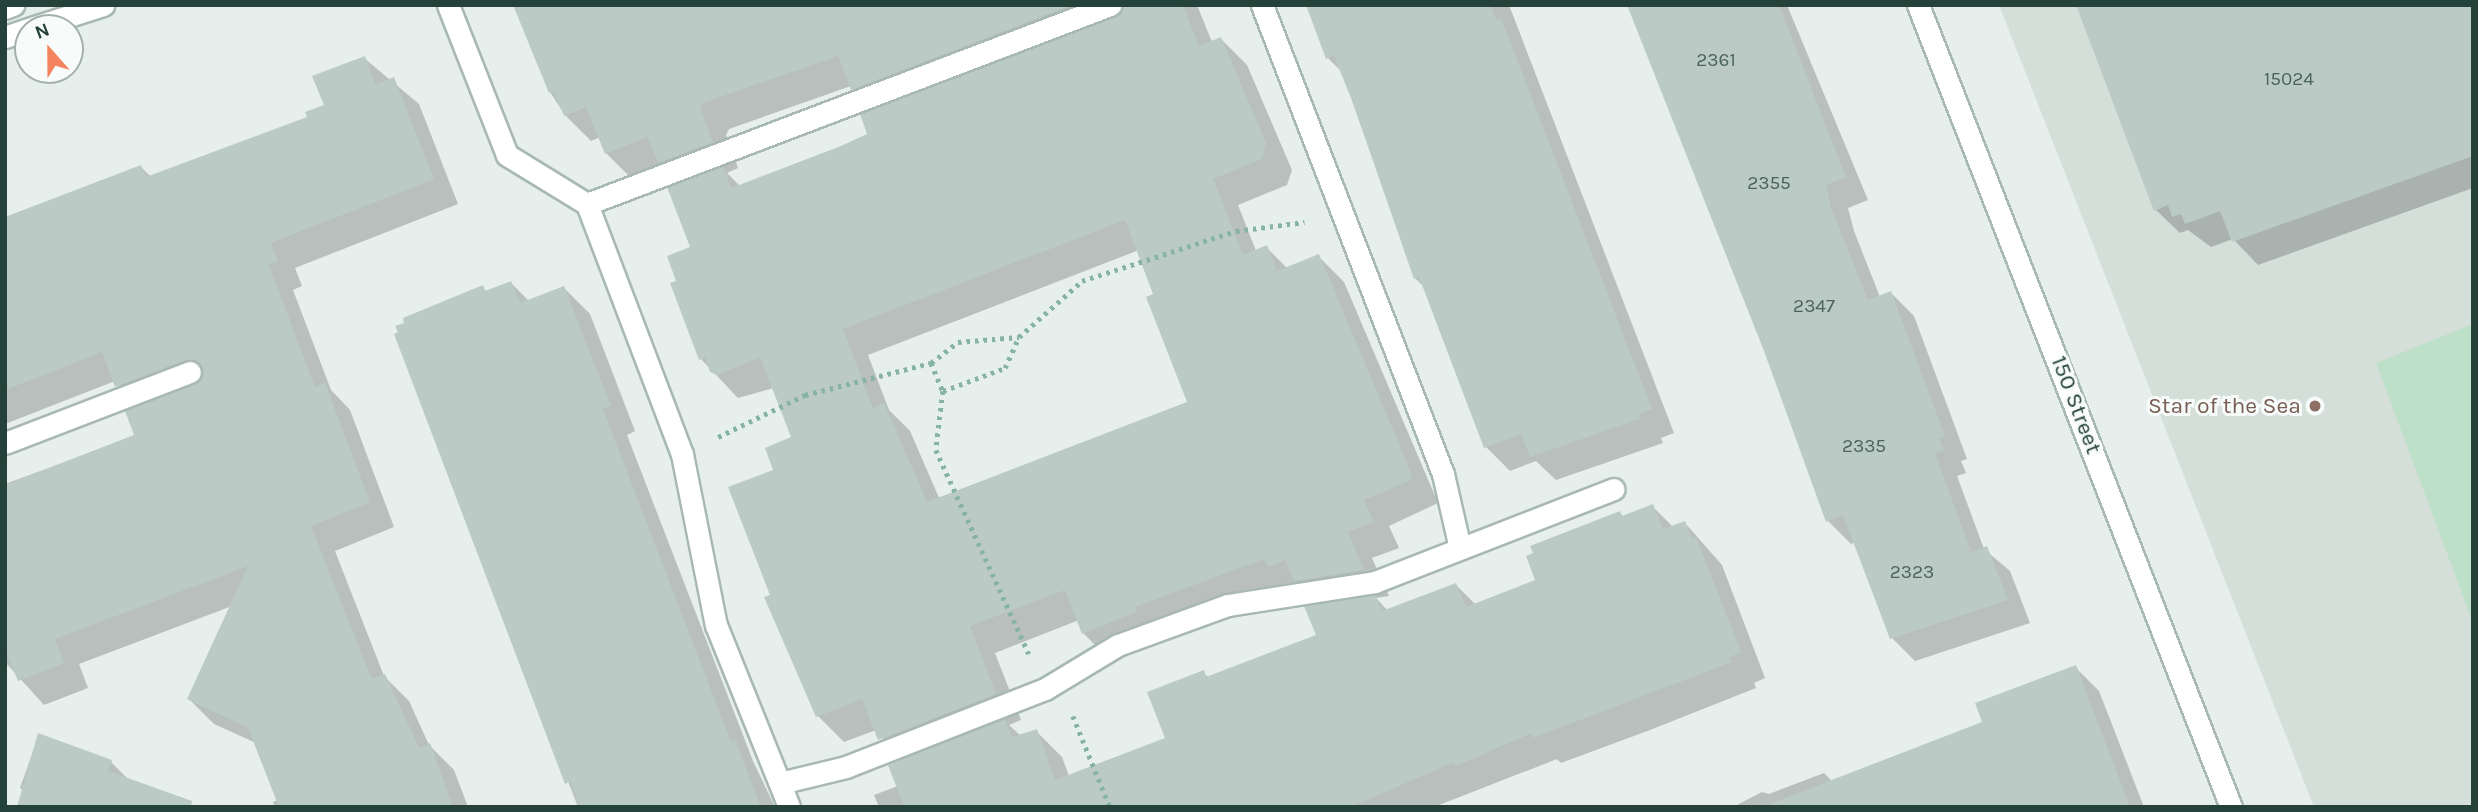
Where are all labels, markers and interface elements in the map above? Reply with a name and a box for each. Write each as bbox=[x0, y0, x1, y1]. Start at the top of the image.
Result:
north arrow bbox=[14, 14, 84, 84]
text: N bbox=[32, 19, 52, 44]
house number: 2361 bbox=[1696, 50, 1736, 72]
house number: 15024 bbox=[2264, 69, 2314, 91]
house number: 2355 bbox=[1747, 173, 1791, 195]
house number: 2347 bbox=[1793, 296, 1835, 318]
street label: 150 Street bbox=[2045, 352, 2107, 458]
place label: Star of the Sea bbox=[2148, 392, 2301, 420]
marker: Star of the Sea bbox=[2307, 398, 2323, 414]
house number: 2335 bbox=[1842, 436, 1886, 458]
house number: 2323 bbox=[1890, 562, 1934, 584]

